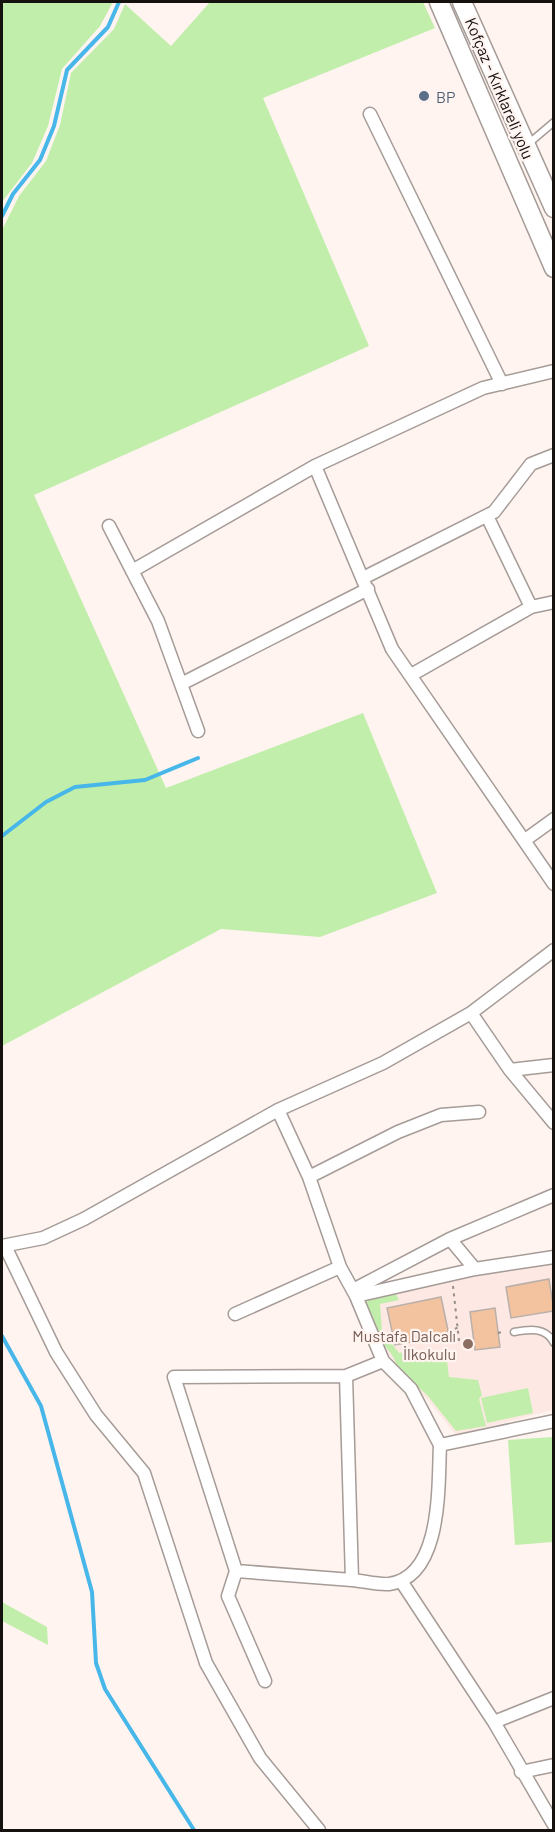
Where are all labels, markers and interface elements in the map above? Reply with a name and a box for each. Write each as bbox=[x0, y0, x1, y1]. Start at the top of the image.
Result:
street label: Kofçaz - Kırklareli yolu bbox=[462, 15, 538, 161]
place label: BP bbox=[436, 87, 456, 106]
marker: BP bbox=[417, 89, 431, 103]
place label: Mustafa Dalcalı İlkokulu bbox=[352, 1326, 456, 1363]
marker: Mustafa Dalcalı İlkokulu bbox=[461, 1337, 475, 1351]

